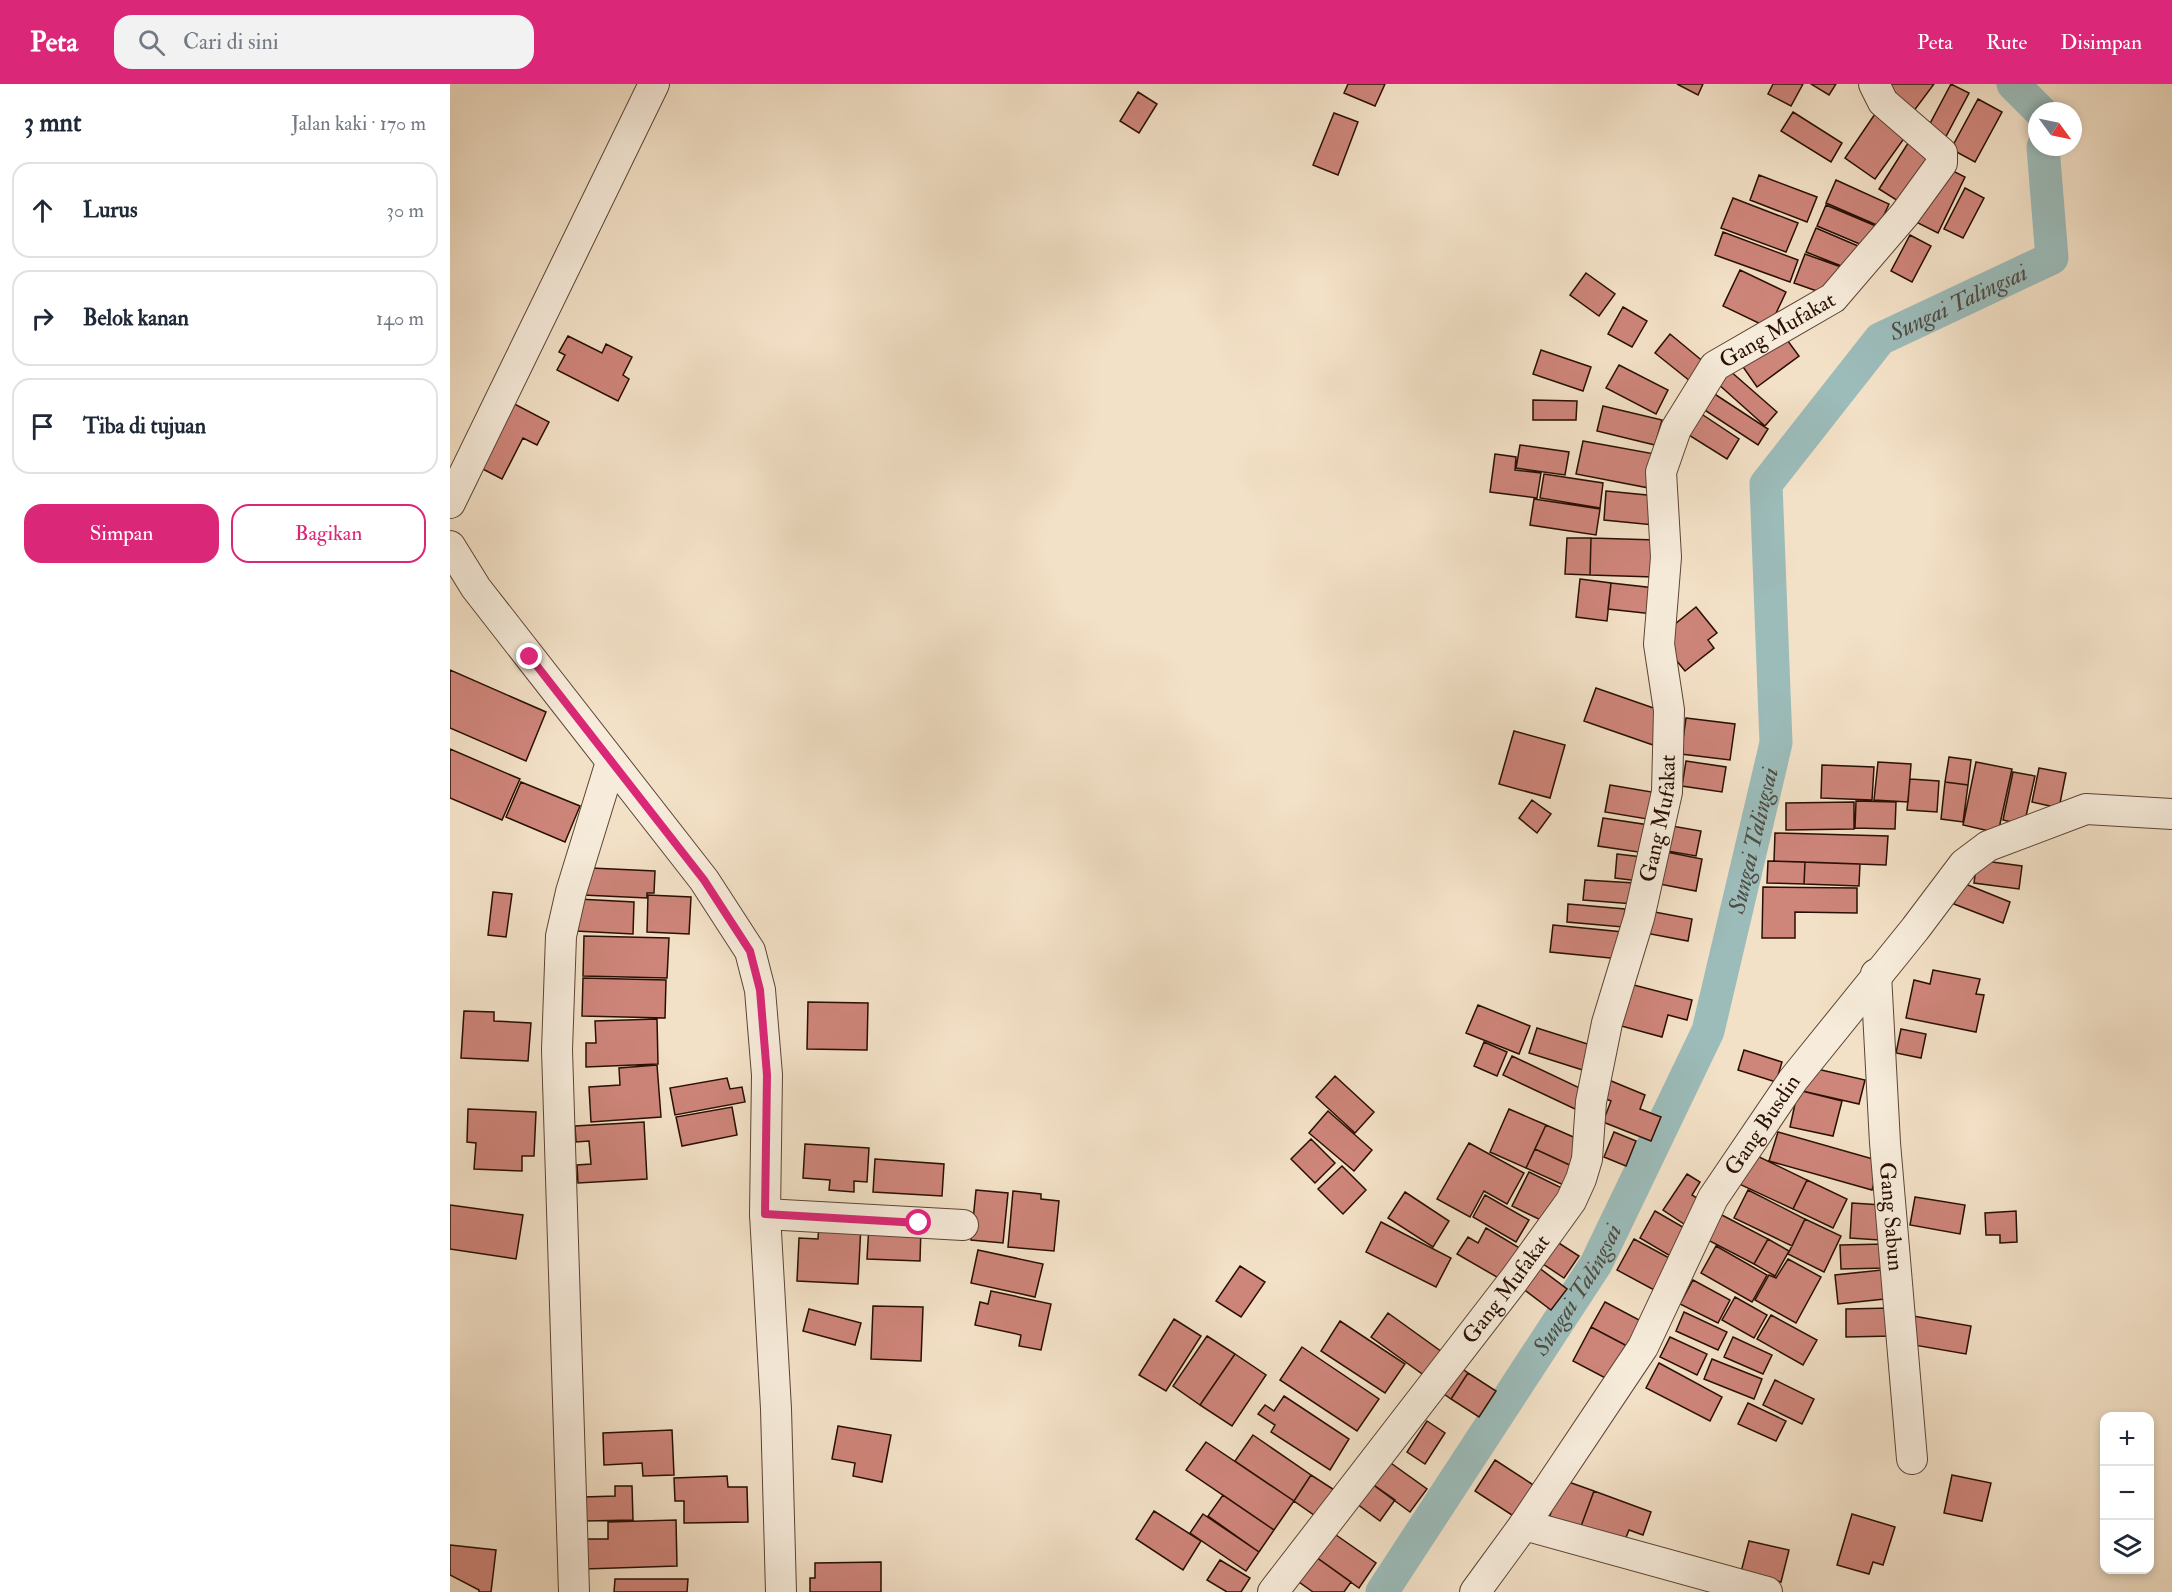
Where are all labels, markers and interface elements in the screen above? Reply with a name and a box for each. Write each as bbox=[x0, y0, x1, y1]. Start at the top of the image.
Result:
search box bbox=[114, 15, 534, 69]
text: Peta bbox=[30, 25, 78, 60]
icon: search bbox=[135, 26, 168, 59]
text: Cari di sini bbox=[183, 28, 279, 56]
text: Peta bbox=[1917, 29, 1953, 56]
text: Rute bbox=[1986, 29, 2027, 56]
text: Disimpan bbox=[2060, 29, 2142, 56]
north arrow bbox=[2028, 102, 2082, 156]
text: 3 mnt bbox=[24, 107, 81, 139]
text: Jalan kaki · 170 m bbox=[291, 111, 426, 136]
icon: ahead bbox=[26, 194, 59, 227]
text: Lurus bbox=[83, 196, 137, 224]
text: 30 m bbox=[386, 198, 424, 223]
water label: Sungai Talingsai bbox=[1883, 256, 2033, 348]
street label: Gang Mufakat bbox=[1714, 286, 1840, 375]
icon: right bbox=[26, 302, 59, 335]
text: Belok kanan bbox=[83, 304, 189, 332]
text: 140 m bbox=[376, 306, 424, 331]
icon: arrive bbox=[26, 410, 59, 443]
text: Tiba di tujuan bbox=[83, 412, 206, 440]
button: Simpan bbox=[24, 504, 219, 563]
button: Bagikan bbox=[231, 504, 426, 563]
route end bbox=[516, 643, 542, 669]
street label: Gang Mufakat bbox=[1633, 754, 1682, 885]
water label: Sungai Talingsai bbox=[1721, 764, 1785, 918]
street label: Gang Busdin bbox=[1718, 1069, 1807, 1181]
street label: Gang Sabun bbox=[1873, 1161, 1910, 1272]
route start bbox=[905, 1209, 931, 1235]
water label: Sungai Talingsai bbox=[1524, 1218, 1629, 1362]
street label: Gang Mufakat bbox=[1456, 1229, 1556, 1349]
map controls bbox=[2100, 1412, 2154, 1574]
button: + bbox=[2100, 1412, 2154, 1466]
button: − bbox=[2100, 1466, 2154, 1520]
button: layers bbox=[2100, 1520, 2154, 1574]

